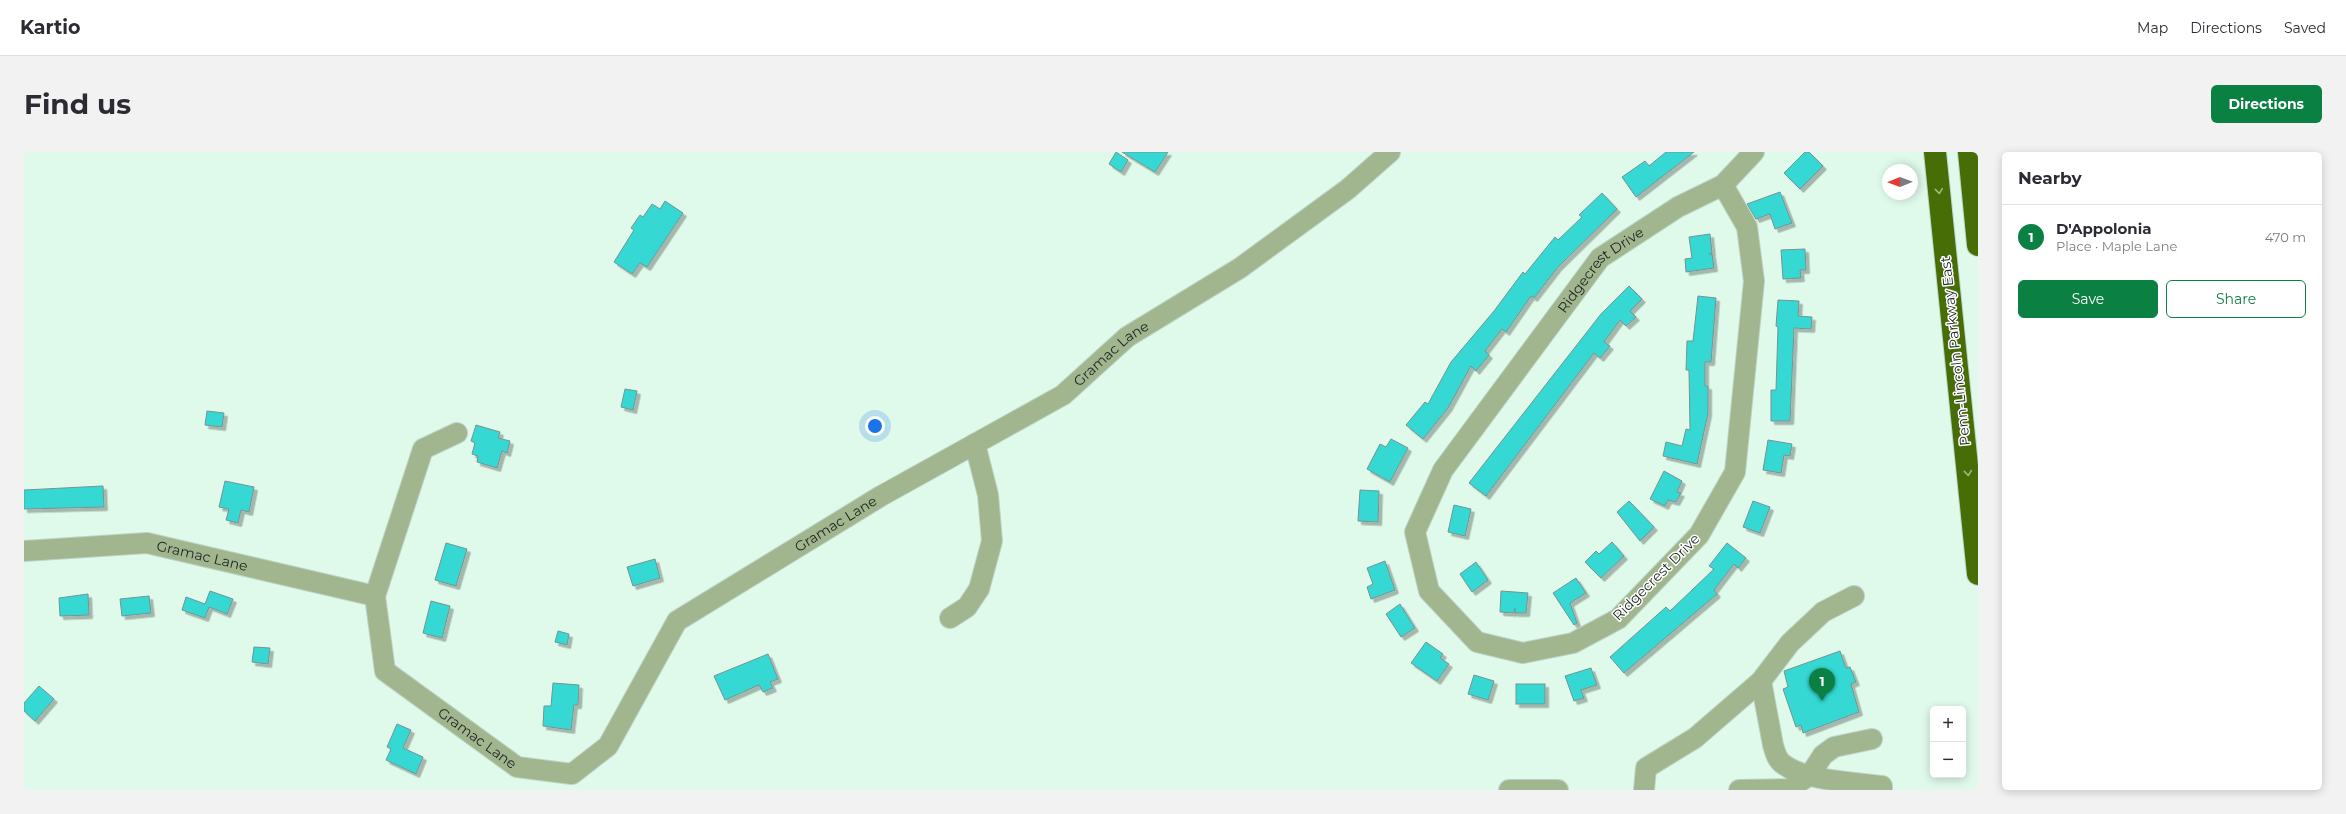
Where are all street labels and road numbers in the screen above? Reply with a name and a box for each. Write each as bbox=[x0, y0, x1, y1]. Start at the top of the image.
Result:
street label: Ridgecrest Drive bbox=[1554, 223, 1647, 316]
street label: Penn-Lincoln Parkway East bbox=[1936, 255, 1974, 447]
street label: Gramac Lane bbox=[1070, 317, 1152, 390]
street label: Gramac Lane bbox=[791, 492, 880, 556]
street label: Ridgecrest Drive bbox=[1609, 530, 1703, 624]
street label: Gramac Lane bbox=[155, 537, 250, 575]
street label: Gramac Lane bbox=[434, 703, 520, 773]

